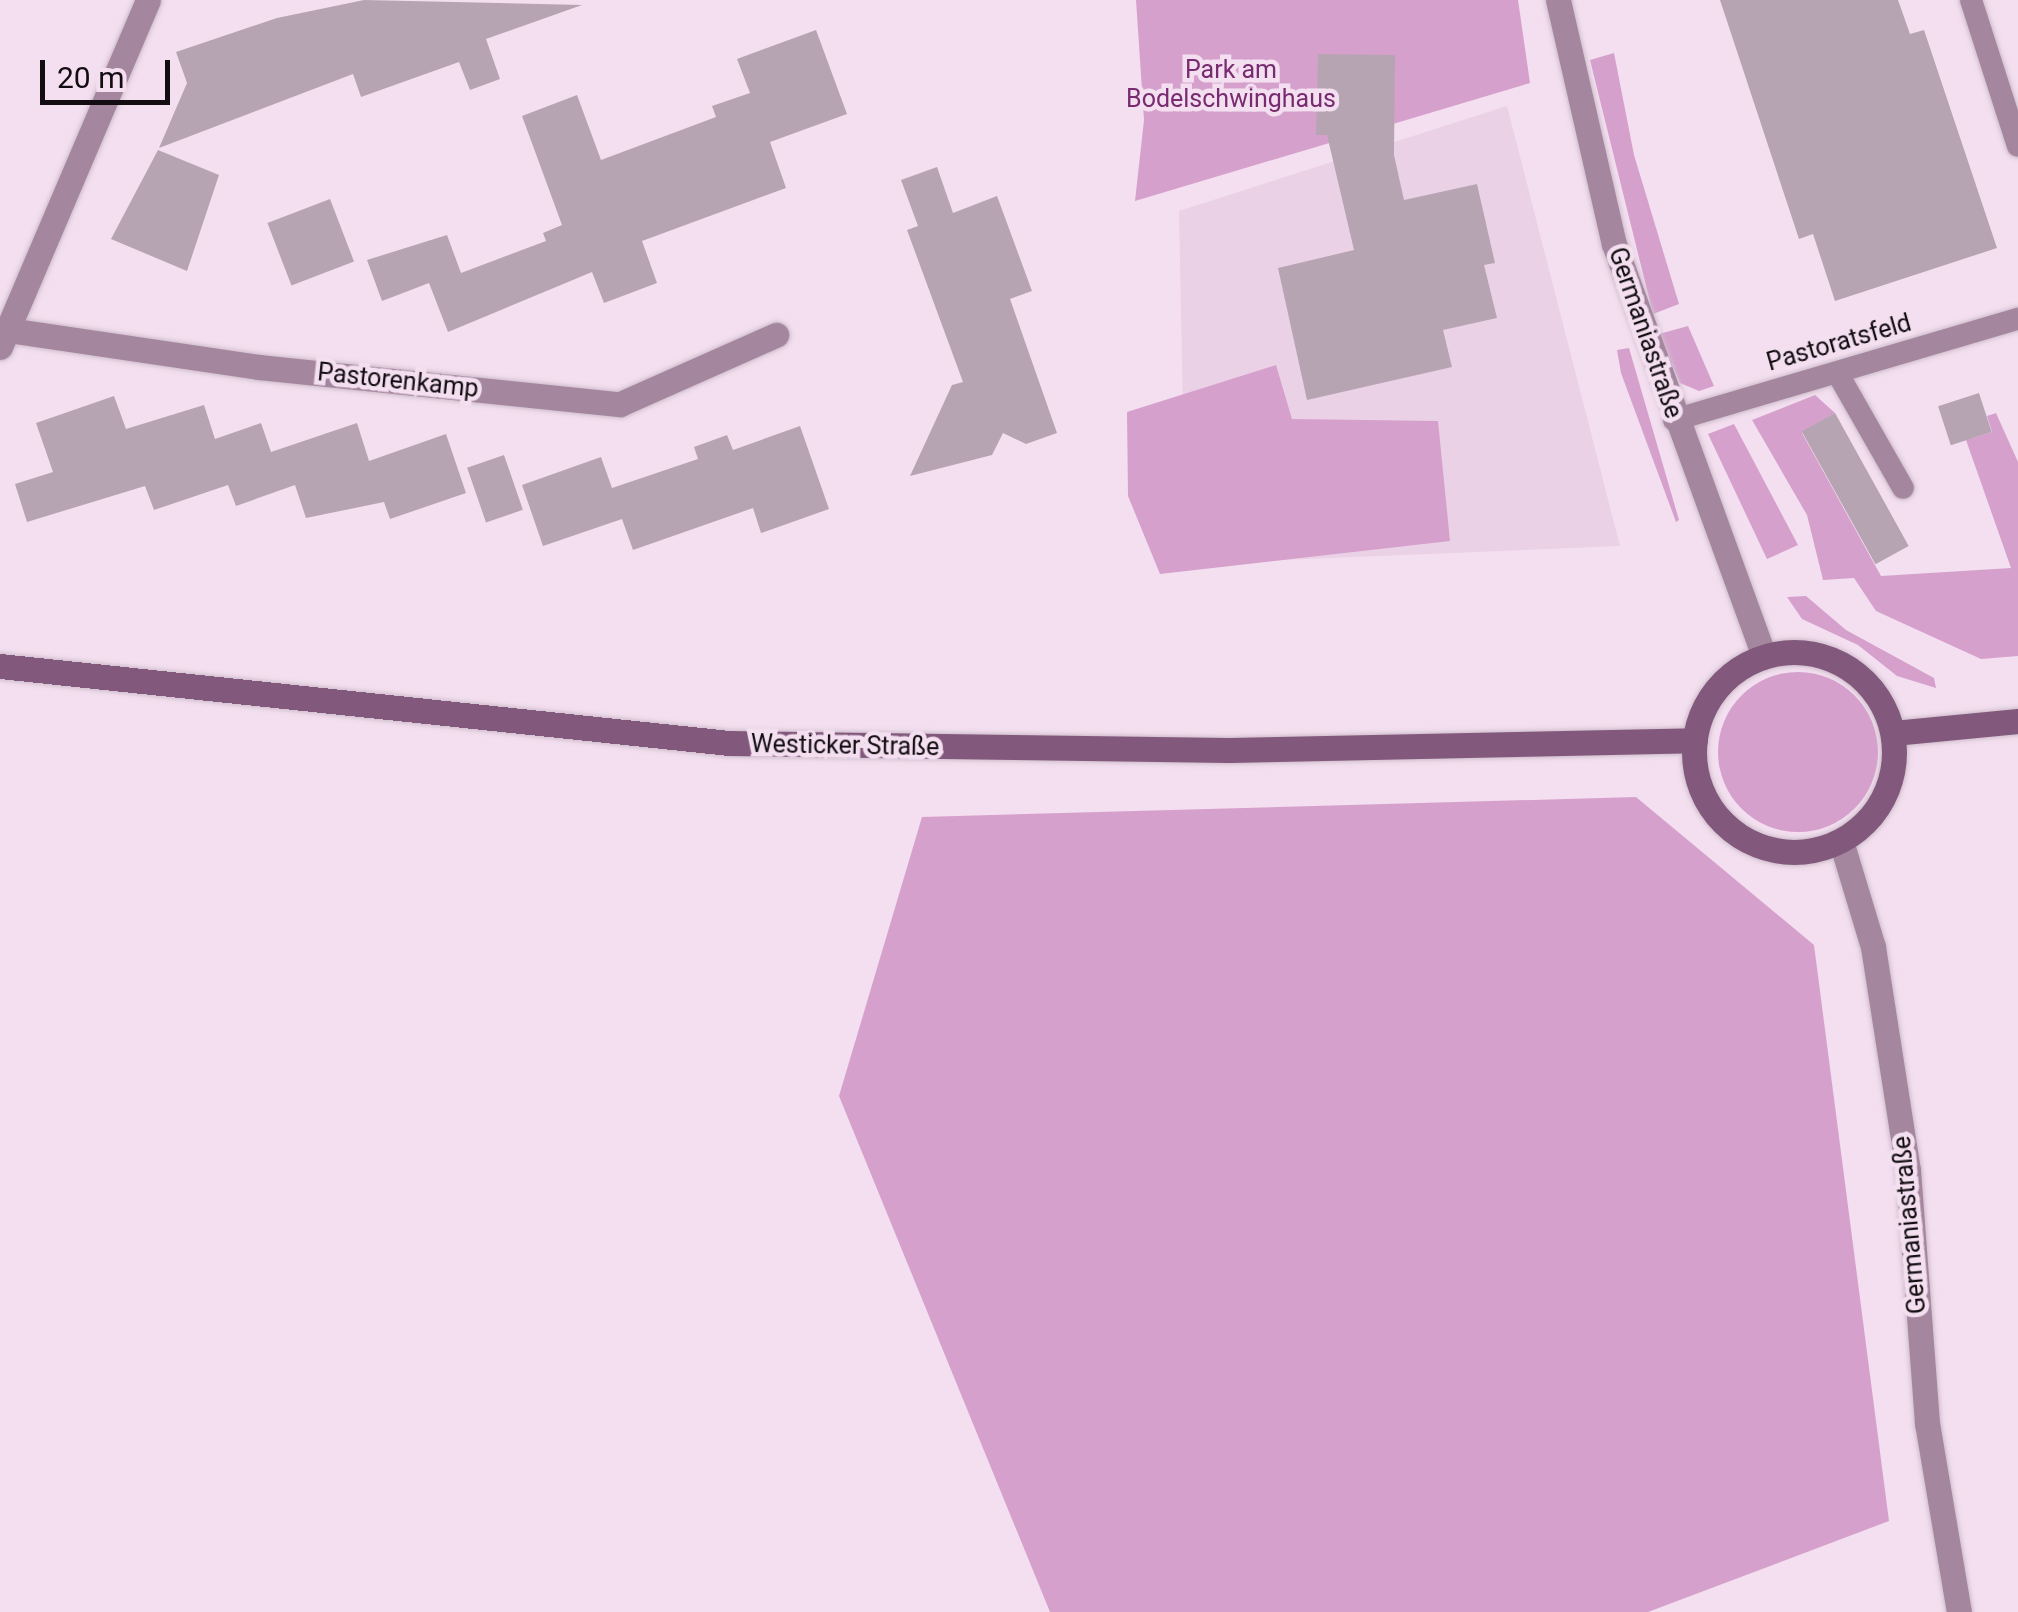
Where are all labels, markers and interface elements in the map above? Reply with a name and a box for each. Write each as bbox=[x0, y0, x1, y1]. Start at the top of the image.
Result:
scale bar bbox=[45, 40, 175, 102]
park label: Park am Bodelschwinghaus bbox=[1126, 56, 1336, 115]
text: 20 m bbox=[57, 60, 124, 95]
street label: Germaniastraße bbox=[1602, 244, 1688, 422]
street label: Pastoratsfeld bbox=[1763, 308, 1915, 378]
street label: Pastorenkamp bbox=[316, 358, 480, 404]
street label: Westicker Straße bbox=[751, 729, 939, 763]
street label: Germaniastraße bbox=[1887, 1135, 1933, 1315]

